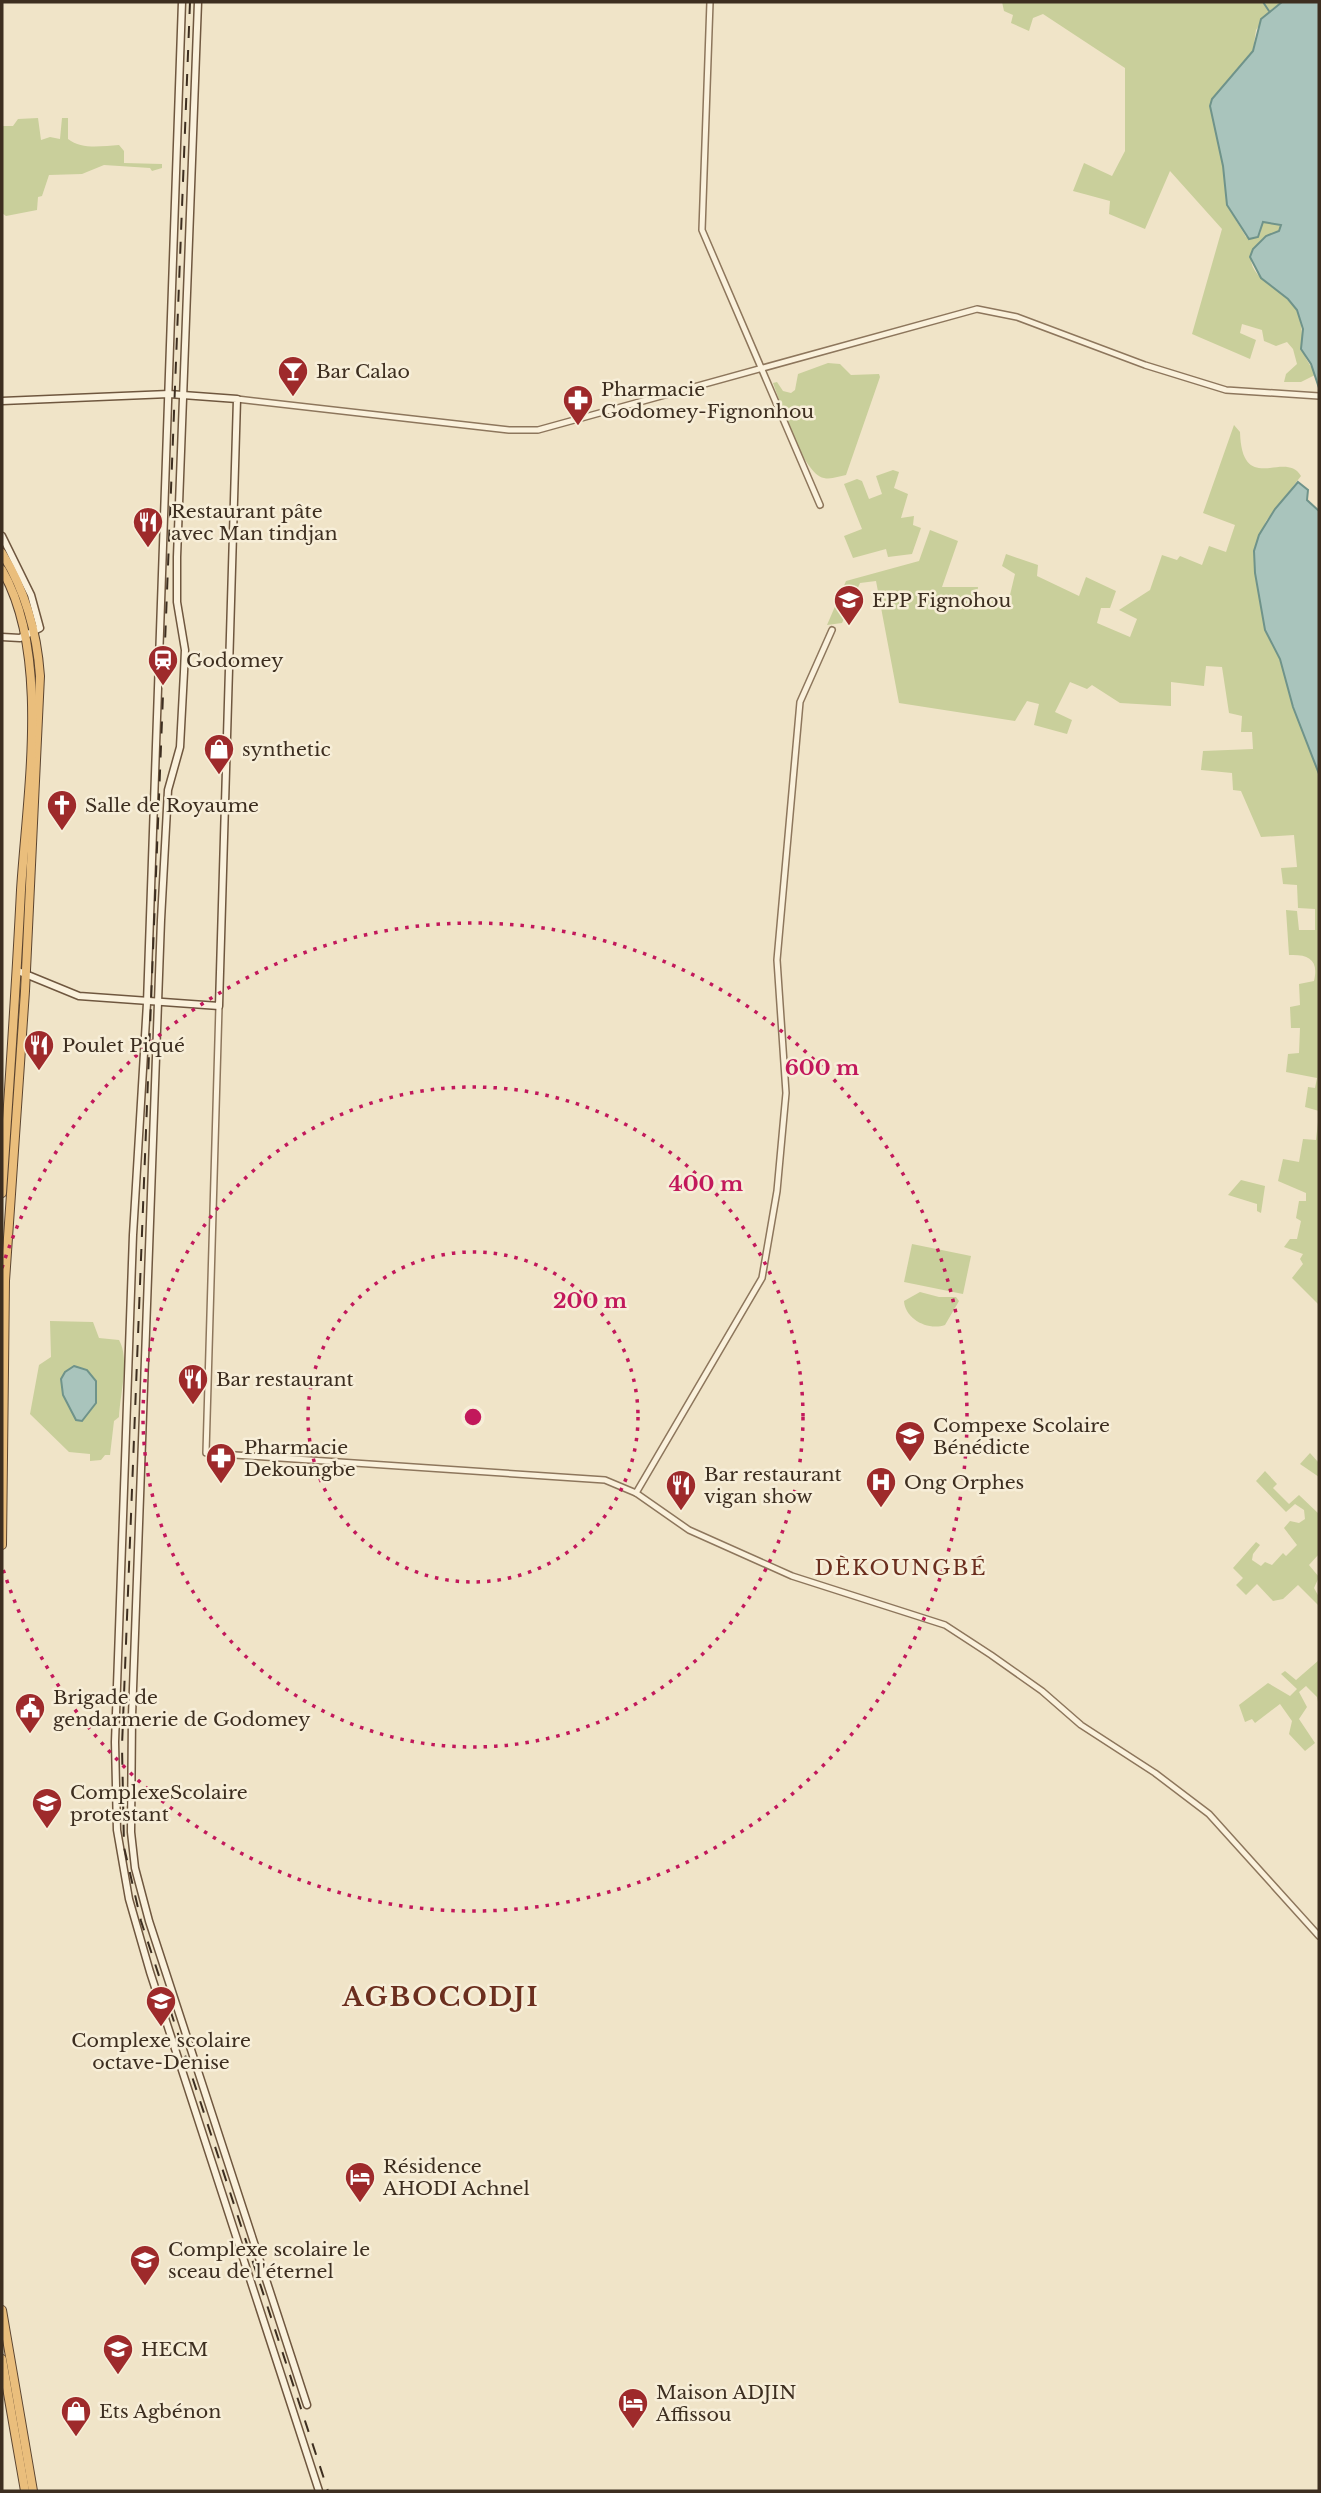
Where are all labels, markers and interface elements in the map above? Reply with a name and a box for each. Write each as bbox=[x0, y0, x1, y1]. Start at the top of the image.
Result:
bar icon: Bar Calao bbox=[276, 354, 310, 398]
place label: Bar Calao bbox=[316, 360, 410, 383]
place label: Pharmacie Godomey-Fignonhou bbox=[601, 378, 814, 423]
pharmacy icon: Pharmacie Godomey-Fignonhou bbox=[561, 383, 595, 427]
place label: Restaurant pâte avec Man tindjan bbox=[171, 500, 338, 545]
restaurant icon: Restaurant pâte avec Man tindjan bbox=[131, 505, 165, 549]
school or university icon: EPP Fignohou bbox=[832, 583, 866, 627]
place label: EPP Fignohou bbox=[872, 589, 1011, 612]
station icon: Godomey bbox=[146, 643, 180, 687]
place label: Godomey bbox=[186, 649, 283, 672]
shop icon: synthetic bbox=[202, 732, 236, 776]
place label: synthetic bbox=[242, 738, 331, 761]
church icon: Salle de Royaume bbox=[45, 788, 79, 832]
place label: Salle de Royaume bbox=[85, 794, 259, 817]
restaurant icon: Poulet Piqué bbox=[22, 1028, 56, 1072]
place label: Poulet Piqué bbox=[62, 1034, 185, 1057]
text: 600 m bbox=[785, 1055, 859, 1081]
text: 400 m bbox=[669, 1171, 743, 1197]
text: 200 m bbox=[553, 1288, 627, 1314]
restaurant icon: Bar restaurant bbox=[176, 1362, 210, 1406]
place label: Bar restaurant bbox=[216, 1368, 355, 1391]
centre of rings bbox=[461, 1405, 485, 1429]
place label: Compexe Scolaire Bénédicte bbox=[933, 1414, 1110, 1459]
school or university icon: Compexe Scolaire Bénédicte bbox=[893, 1419, 927, 1463]
place label: Pharmacie Dekoungbe bbox=[244, 1436, 356, 1481]
pharmacy icon: Pharmacie Dekoungbe bbox=[204, 1441, 238, 1485]
place label: Bar restaurant vigan show bbox=[704, 1463, 843, 1508]
hospital icon: Ong Orphes bbox=[864, 1465, 898, 1509]
restaurant icon: Bar restaurant vigan show bbox=[664, 1468, 698, 1512]
place label: Ong Orphes bbox=[904, 1471, 1024, 1494]
district label: DÈKOUNGBÉ bbox=[815, 1555, 987, 1581]
place label: Brigade de gendarmerie de Godomey bbox=[53, 1686, 310, 1731]
public building icon: Brigade de gendarmerie de Godomey bbox=[13, 1691, 47, 1735]
place label: ComplexeScolaire protestant bbox=[70, 1781, 248, 1826]
school or university icon: ComplexeScolaire protestant bbox=[30, 1786, 64, 1830]
district label: AGBOCODJI bbox=[341, 1981, 540, 2013]
school or university icon: Complexe scolaire octave-Denise bbox=[144, 1984, 178, 2028]
place label: Complexe scolaire octave-Denise bbox=[71, 2029, 251, 2074]
place label: Résidence AHODI Achnel bbox=[382, 2155, 530, 2200]
hotel icon: Résidence AHODI Achnel bbox=[343, 2160, 377, 2204]
place label: Complexe scolaire le sceau de l'éternel bbox=[168, 2238, 370, 2283]
school or university icon: Complexe scolaire le sceau de l'éternel bbox=[128, 2243, 162, 2287]
school or university icon: HECM bbox=[101, 2332, 135, 2376]
place label: HECM bbox=[141, 2338, 208, 2361]
place label: Maison ADJIN Affissou bbox=[655, 2381, 796, 2426]
hotel icon: Maison ADJIN Affissou bbox=[616, 2386, 650, 2430]
shop icon: Ets Agbénon bbox=[59, 2394, 93, 2438]
place label: Ets Agbénon bbox=[99, 2400, 221, 2423]

